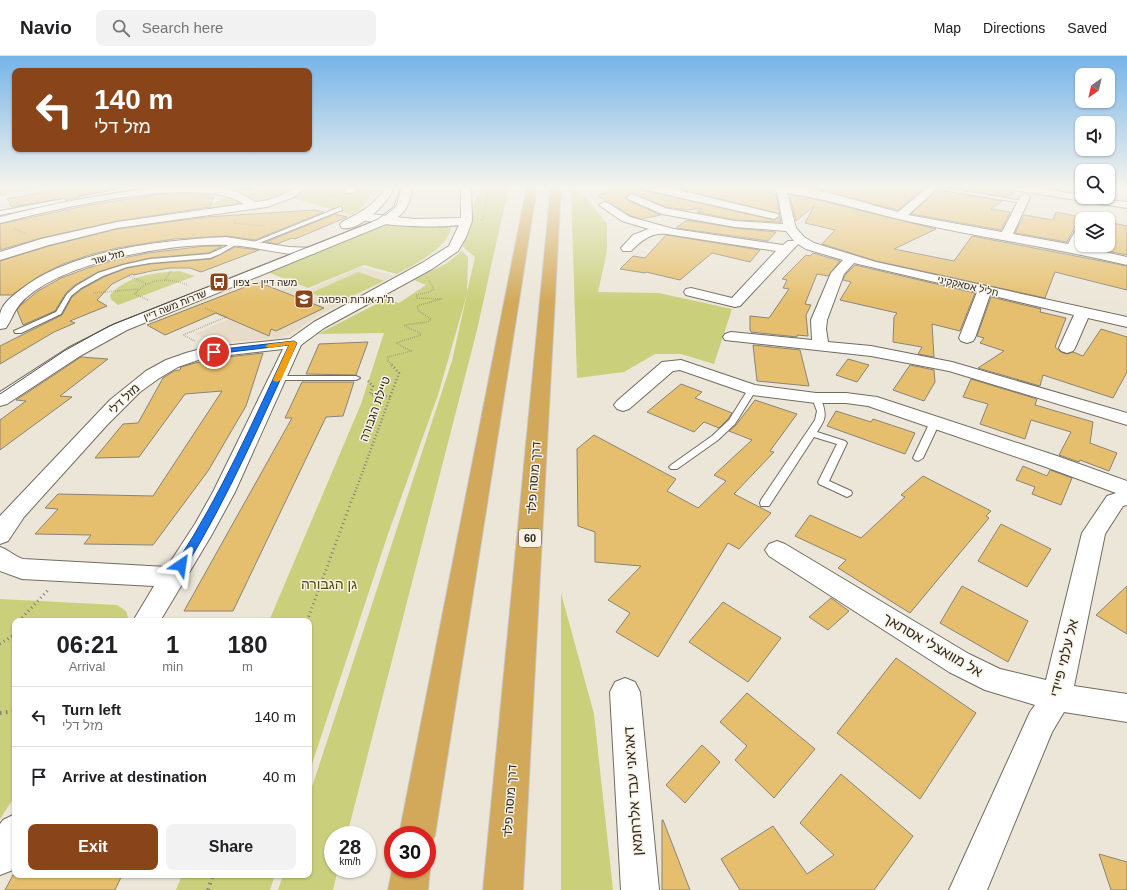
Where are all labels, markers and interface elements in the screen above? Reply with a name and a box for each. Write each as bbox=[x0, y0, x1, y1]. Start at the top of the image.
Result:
search box bbox=[96, 10, 376, 46]
text: Navio bbox=[20, 17, 72, 38]
icon: search bbox=[110, 17, 132, 39]
text: Search here bbox=[142, 19, 223, 36]
text: Map bbox=[934, 20, 961, 36]
text: Directions bbox=[983, 20, 1045, 36]
text: Saved bbox=[1067, 20, 1107, 36]
north arrow bbox=[1075, 68, 1115, 108]
map controls bbox=[1075, 68, 1115, 252]
icon: left bbox=[28, 84, 80, 136]
text: 140 m bbox=[94, 84, 173, 115]
button: sound bbox=[1075, 116, 1115, 156]
text: מזל דלי bbox=[94, 117, 151, 137]
button: search bbox=[1075, 164, 1115, 204]
button: layers bbox=[1075, 212, 1115, 252]
street label: מזל שור bbox=[90, 247, 126, 267]
bus stop icon: משה דיין – צפון bbox=[208, 271, 230, 293]
street label: חליל אסאקקיני bbox=[936, 274, 1000, 298]
place label: משה דיין – צפון bbox=[233, 277, 298, 288]
street label: שדרות משה דיין bbox=[142, 287, 208, 323]
school or university icon: ת"ת אורות הפסגה bbox=[293, 288, 315, 310]
place label: ת"ת אורות הפסגה bbox=[318, 294, 394, 305]
pin bbox=[197, 335, 231, 369]
icon: arrive bbox=[203, 341, 225, 363]
street label: טיילת הגבורה bbox=[357, 374, 393, 444]
street label: מזל דלי bbox=[105, 381, 143, 417]
street label: דרך מוסה פלד bbox=[524, 441, 544, 515]
road number: 60 bbox=[519, 529, 541, 547]
position arrow bbox=[160, 544, 202, 586]
park label: גן הגבורה bbox=[301, 576, 357, 592]
street label: אל מוואצלי אסתאך bbox=[881, 610, 986, 680]
street label: אל עלמי פיידי bbox=[1047, 617, 1081, 698]
text: 06:21 bbox=[56, 631, 118, 658]
text: 1 bbox=[166, 631, 179, 658]
text: 180 bbox=[228, 631, 268, 658]
text: Arrival bbox=[69, 659, 106, 674]
text: min bbox=[162, 659, 183, 674]
text: m bbox=[242, 659, 253, 674]
text: Turn left bbox=[62, 701, 121, 718]
icon: left bbox=[28, 706, 50, 728]
text: 140 m bbox=[254, 708, 296, 725]
text: מזל דלי bbox=[62, 718, 103, 733]
street label: דאג'אני עבד אלרחמאן bbox=[620, 726, 645, 856]
street label: דרך מוסה פלד bbox=[500, 764, 520, 838]
icon: arrive bbox=[28, 766, 50, 788]
text: Arrive at destination bbox=[62, 768, 207, 785]
text: 40 m bbox=[263, 768, 296, 785]
button: Exit bbox=[28, 824, 158, 870]
button: Share bbox=[166, 824, 296, 870]
speed limit sign: 30 bbox=[384, 826, 436, 878]
text: 28 bbox=[339, 836, 361, 858]
text: km/h bbox=[339, 856, 361, 867]

